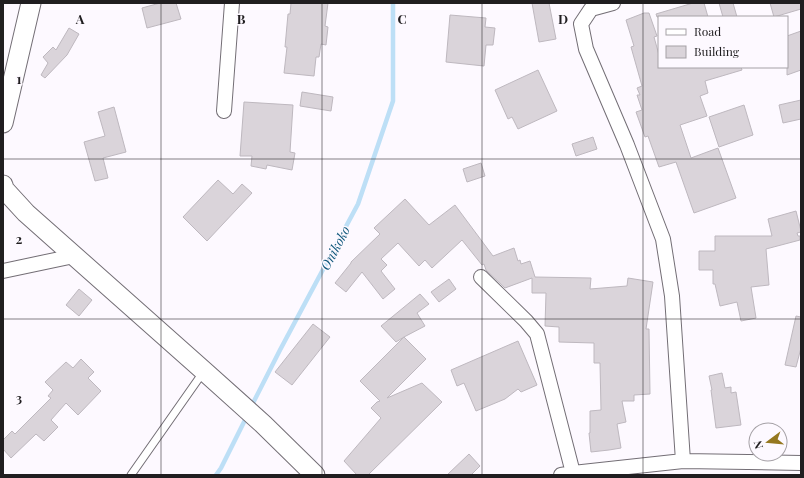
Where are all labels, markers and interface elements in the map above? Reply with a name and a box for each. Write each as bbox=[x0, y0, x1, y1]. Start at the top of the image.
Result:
text: A bbox=[75, 10, 85, 27]
text: B bbox=[237, 10, 246, 27]
text: C bbox=[397, 10, 407, 27]
text: D bbox=[558, 10, 568, 27]
legend bbox=[658, 16, 788, 68]
text: Road bbox=[694, 23, 721, 39]
text: Building bbox=[694, 43, 740, 59]
text: 1 bbox=[17, 70, 22, 87]
water label: Onikoko bbox=[316, 223, 353, 273]
text: 2 bbox=[16, 230, 23, 247]
text: 3 bbox=[16, 389, 22, 406]
north arrow bbox=[748, 422, 788, 462]
text: N bbox=[750, 439, 766, 451]

